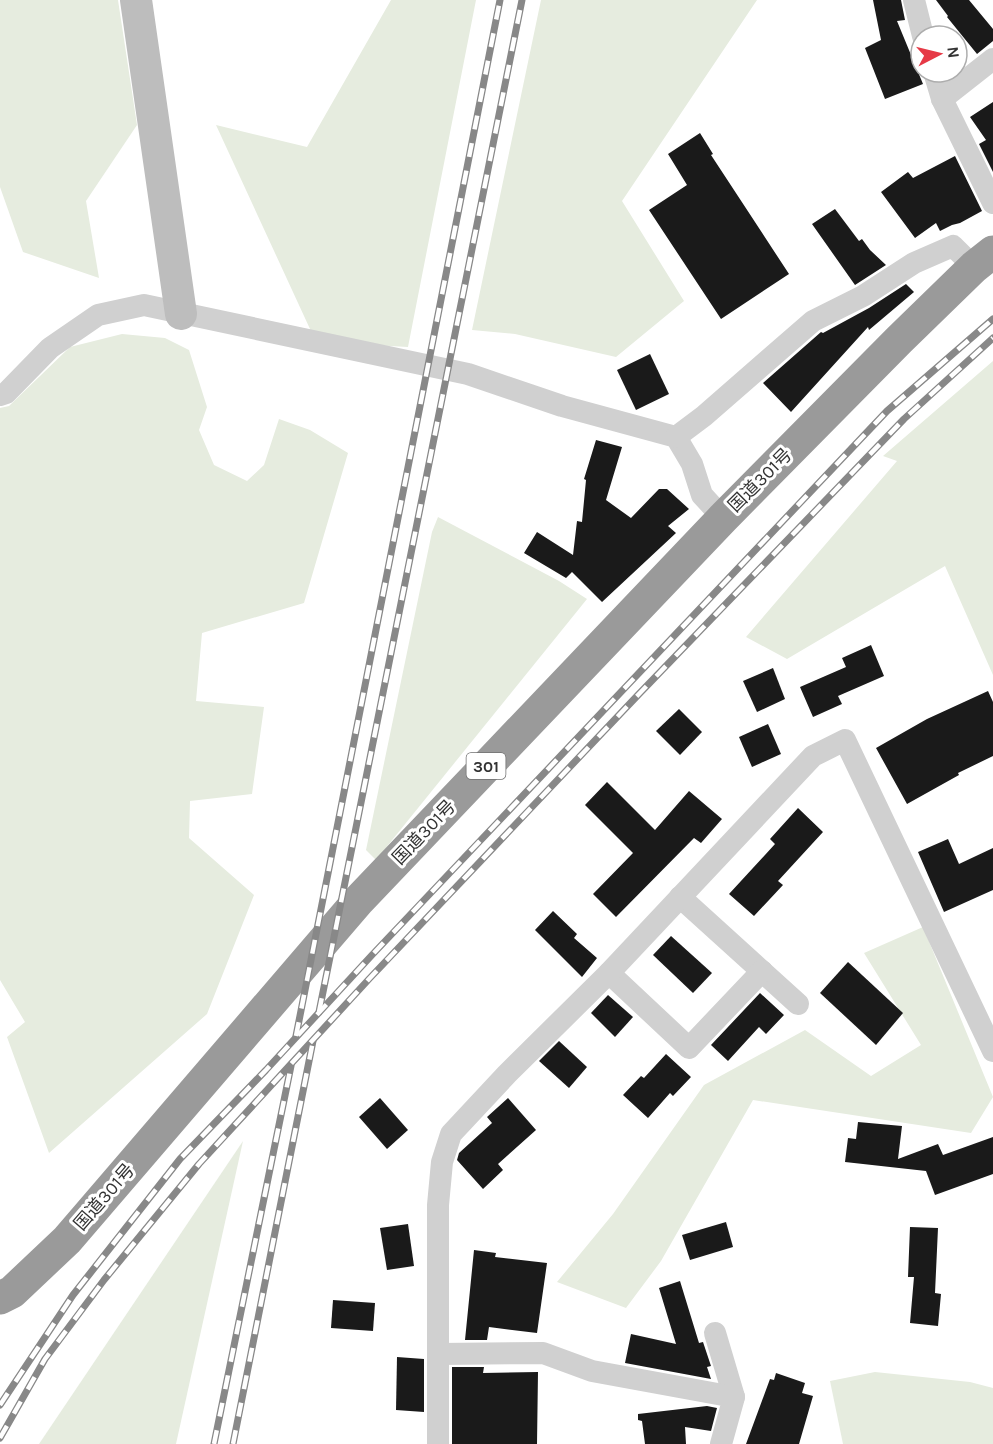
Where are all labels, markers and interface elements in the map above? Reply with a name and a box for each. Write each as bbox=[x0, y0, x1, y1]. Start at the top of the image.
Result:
north arrow bbox=[909, 24, 969, 84]
text: N bbox=[943, 45, 964, 59]
street label: 国道301号 bbox=[723, 443, 797, 517]
road number: 301 bbox=[466, 753, 506, 779]
street label: 国道301号 bbox=[388, 795, 460, 869]
street label: 国道301号 bbox=[69, 1159, 139, 1235]

